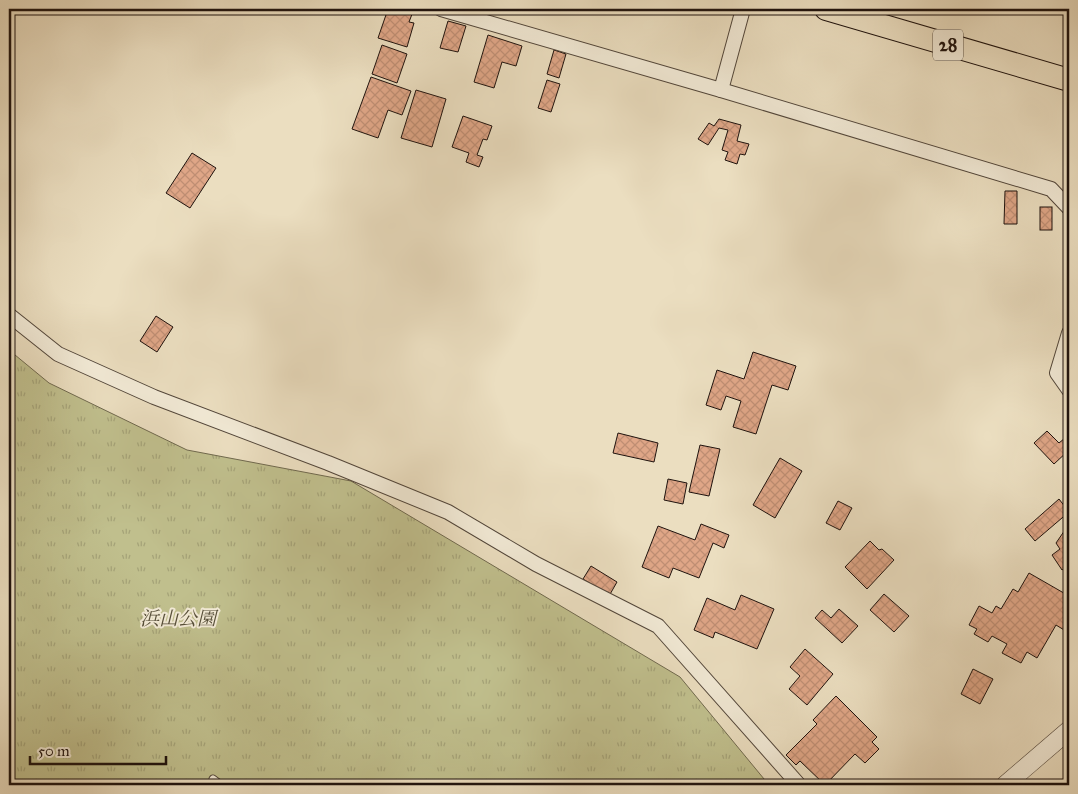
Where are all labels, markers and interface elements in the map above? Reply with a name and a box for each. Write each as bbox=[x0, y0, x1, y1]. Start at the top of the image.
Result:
road number: 28 bbox=[933, 30, 963, 60]
park label: 浜山公園 bbox=[140, 607, 219, 630]
scale bar bbox=[30, 734, 166, 766]
text: 50 m bbox=[38, 742, 70, 760]

